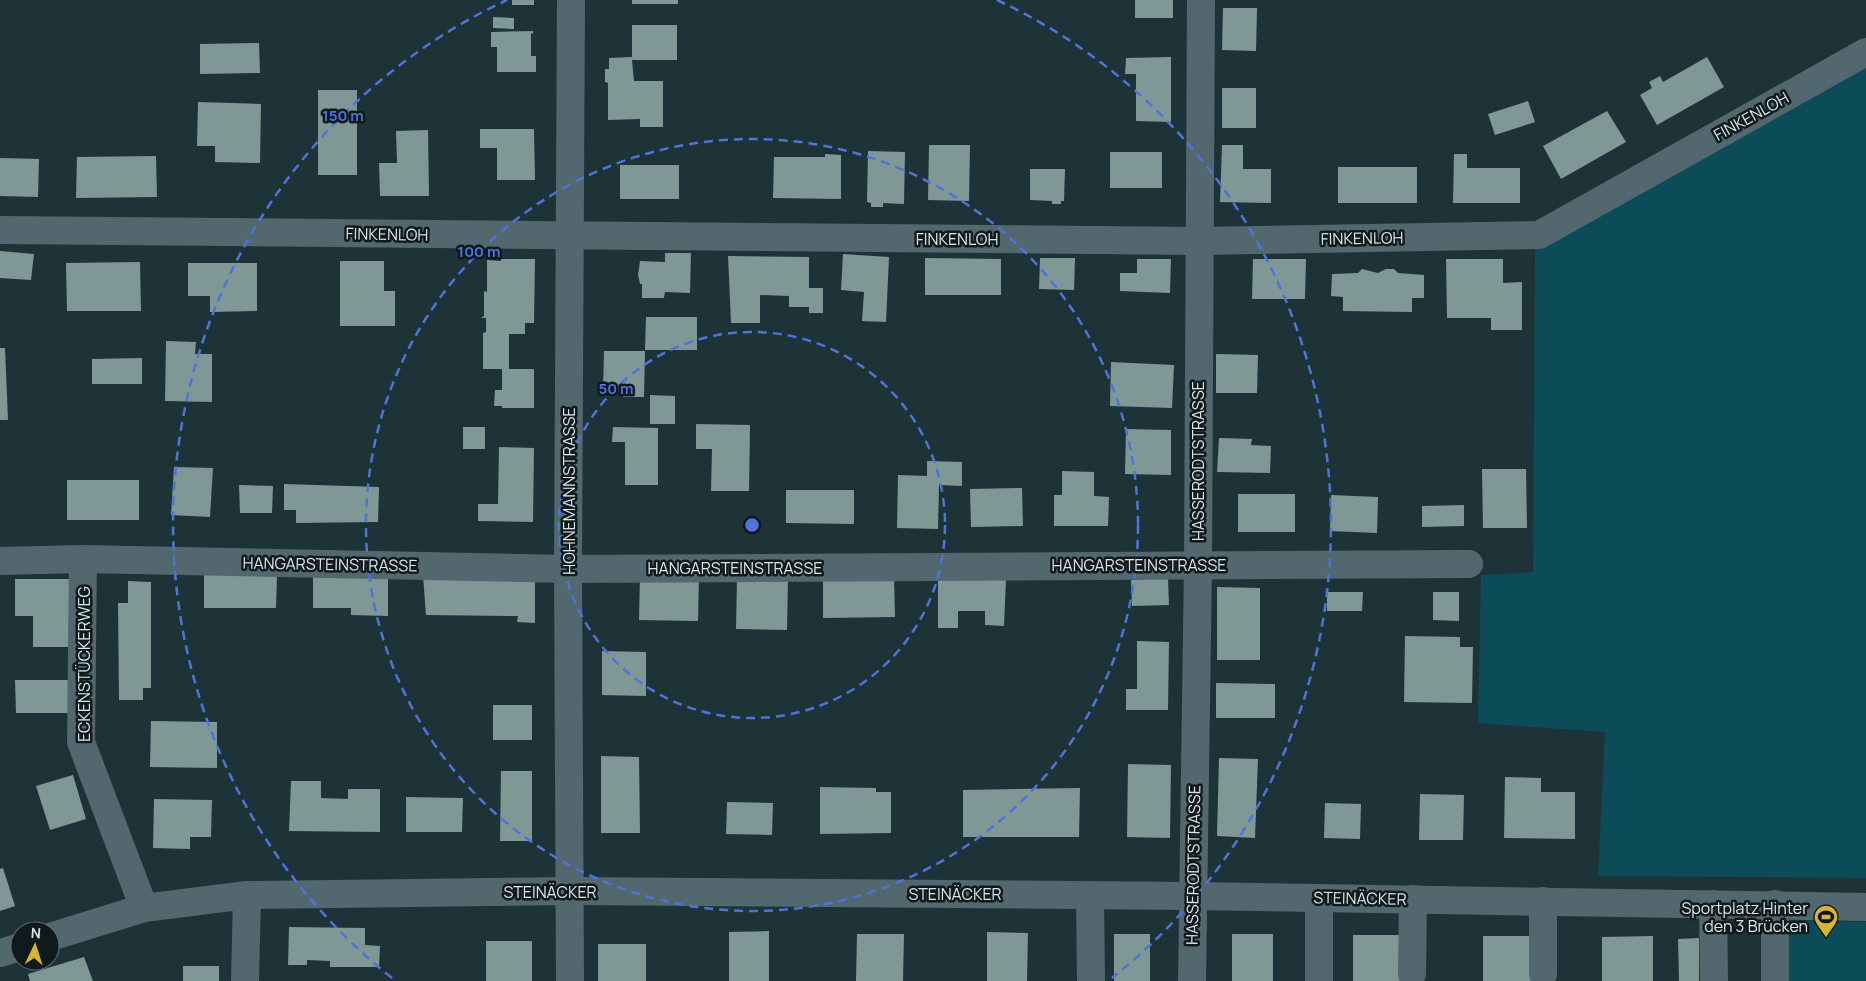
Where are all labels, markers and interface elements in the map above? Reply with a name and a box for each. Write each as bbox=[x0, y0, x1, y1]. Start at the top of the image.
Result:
street label: FINKENLOH bbox=[1710, 86, 1792, 146]
text: 150 m bbox=[322, 105, 364, 126]
street label: FINKENLOH bbox=[345, 222, 429, 246]
street label: FINKENLOH bbox=[1320, 226, 1404, 250]
street label: FINKENLOH bbox=[916, 228, 998, 250]
text: 100 m bbox=[458, 241, 500, 262]
text: 50 m bbox=[598, 378, 634, 399]
street label: HASSERODTSTRASSE bbox=[1187, 381, 1209, 541]
street label: HOHNEMANNSTRASSE bbox=[558, 407, 580, 575]
centre of rings bbox=[743, 516, 761, 534]
street label: HANGARSTEINSTRASSE bbox=[242, 551, 418, 577]
street label: HANGARSTEINSTRASSE bbox=[1052, 554, 1226, 576]
street label: HANGARSTEINSTRASSE bbox=[648, 557, 822, 579]
street label: ECKENSTÜCKERWEG bbox=[73, 586, 95, 742]
street label: HASSERODTSTRASSE bbox=[1181, 785, 1205, 945]
street label: STEINÄCKER bbox=[503, 881, 597, 903]
street label: STEINÄCKER bbox=[908, 883, 1002, 905]
street label: STEINÄCKER bbox=[1313, 886, 1407, 910]
place label: Sportplatz Hinter den 3 Brücken bbox=[1681, 897, 1808, 937]
sports icon: Sportplatz Hinter den 3 Brücken bbox=[1813, 904, 1839, 938]
north arrow bbox=[10, 921, 60, 971]
text: N bbox=[30, 923, 42, 942]

